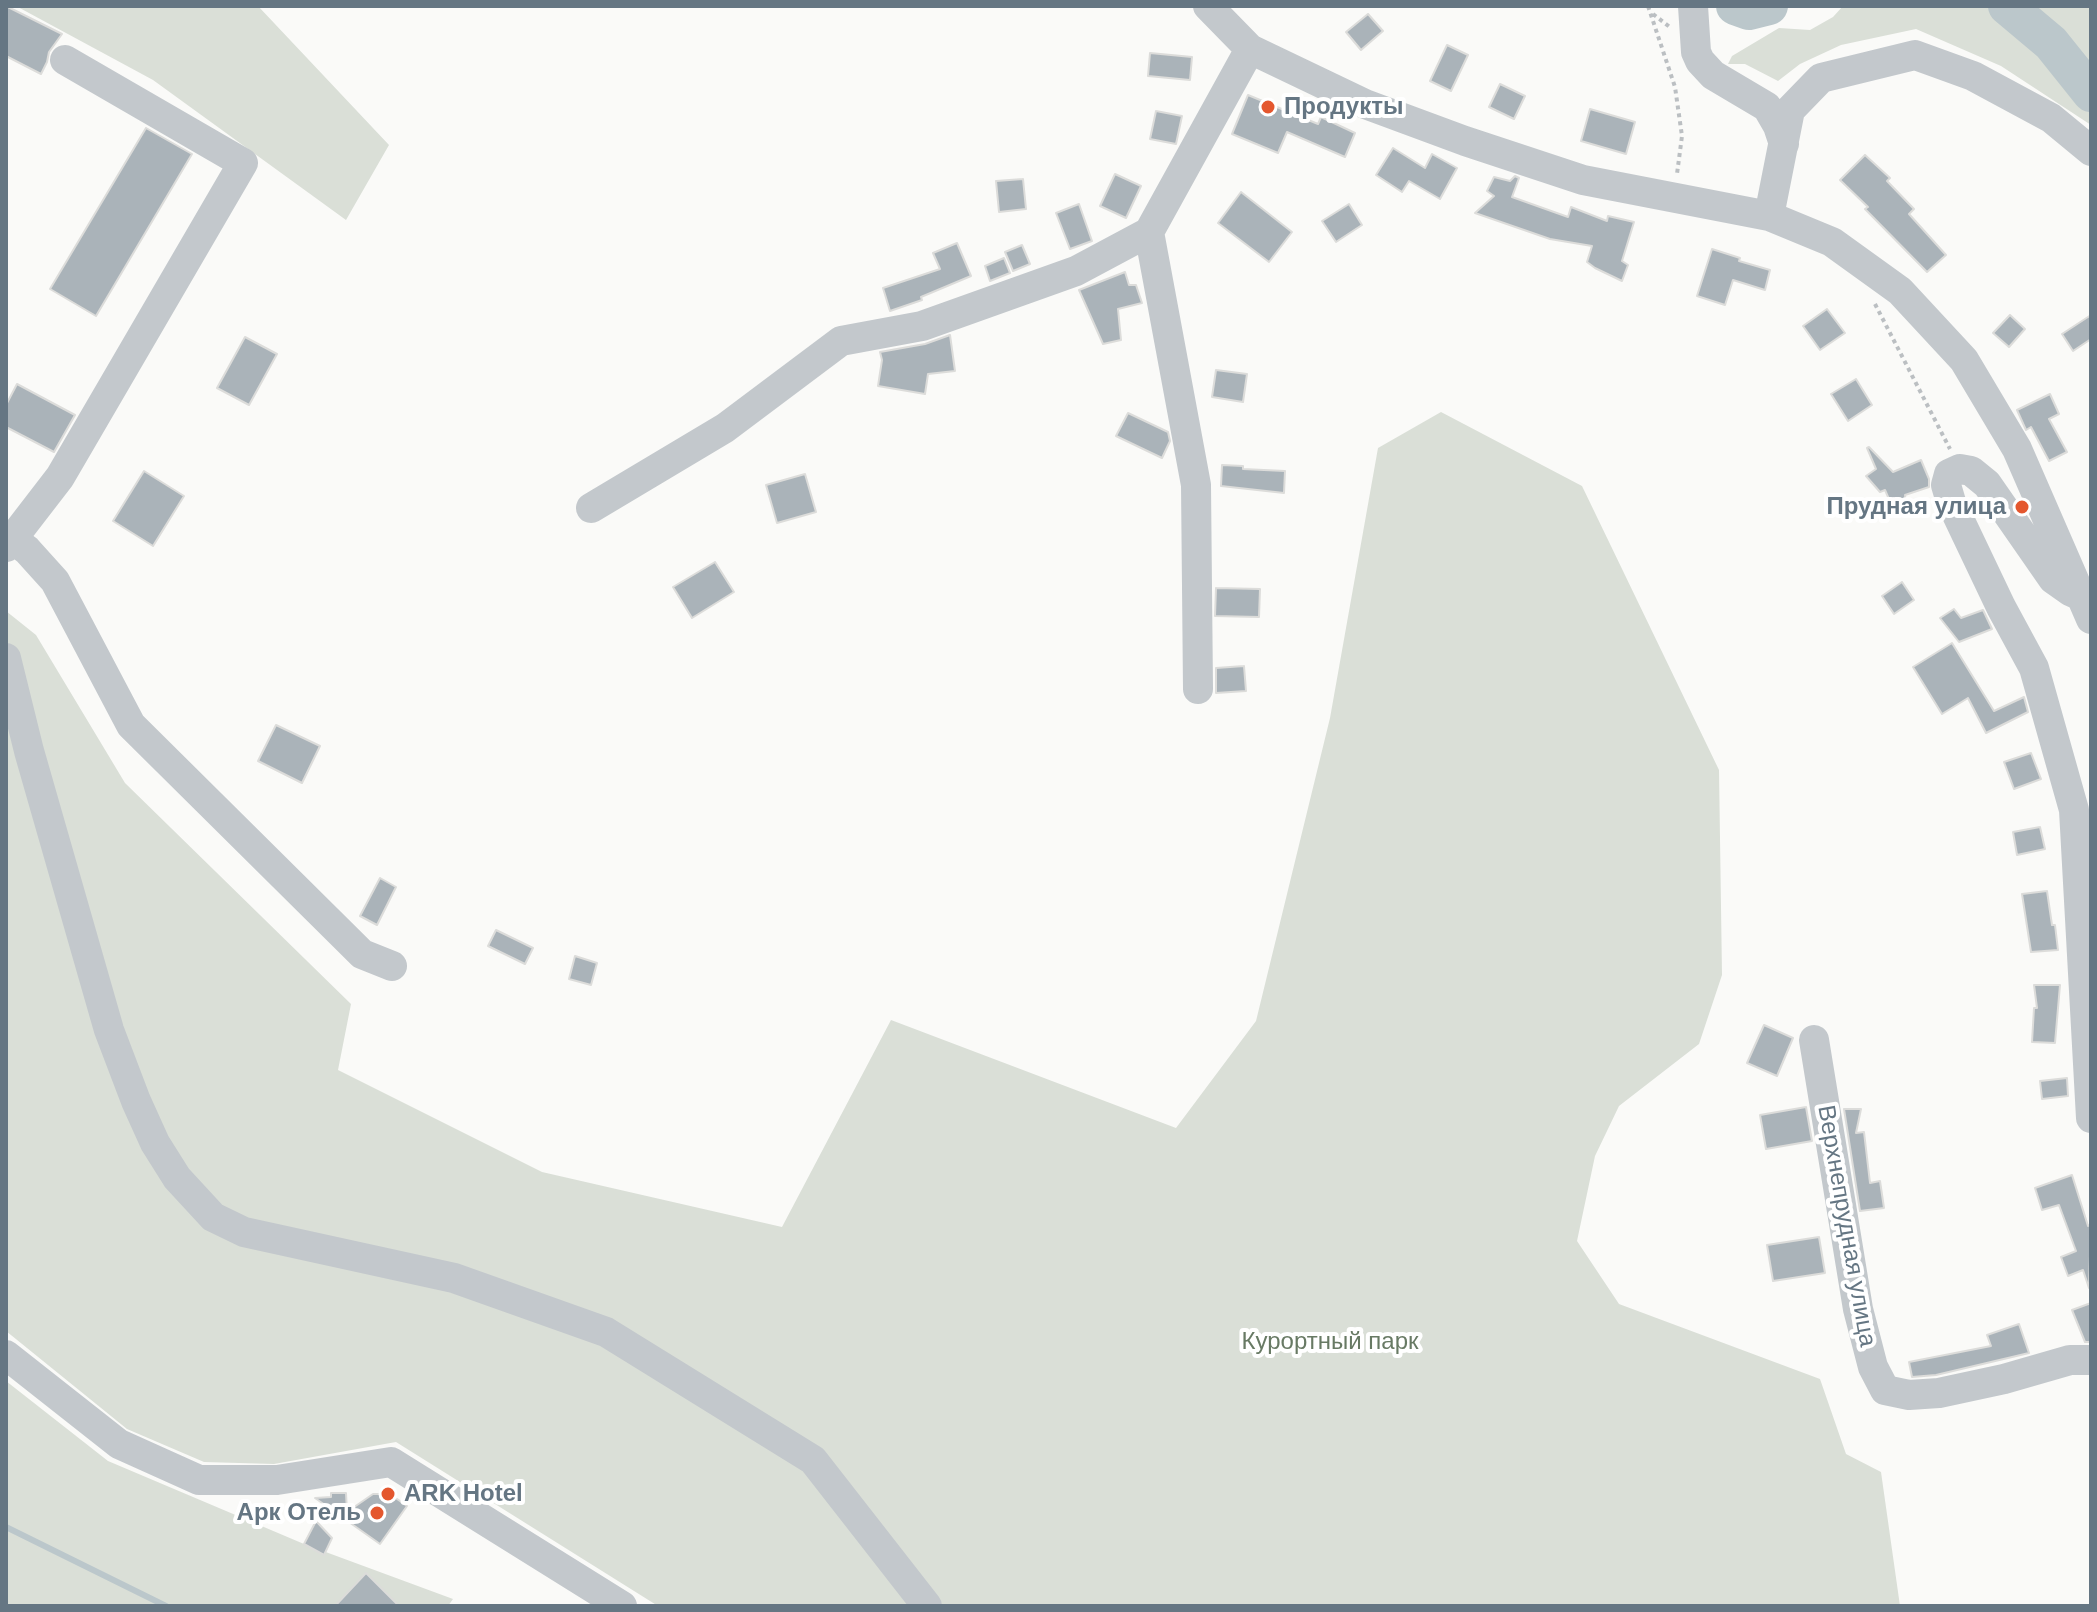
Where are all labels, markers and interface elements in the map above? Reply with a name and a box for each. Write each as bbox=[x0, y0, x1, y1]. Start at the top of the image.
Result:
place label: Продукты bbox=[1284, 93, 1403, 121]
marker: Продукты bbox=[1259, 98, 1277, 116]
place label: Прудная улица bbox=[1826, 493, 2006, 521]
marker: Прудная улица bbox=[2013, 498, 2031, 516]
street label: Верхнепрудная улица bbox=[1811, 1103, 1881, 1349]
park label: Курортный парк bbox=[1242, 1328, 1418, 1356]
place label: ARK Hotel bbox=[404, 1480, 523, 1508]
marker: ARK Hotel bbox=[379, 1485, 397, 1503]
place label: Арк Отель bbox=[237, 1499, 361, 1527]
marker: Арк Отель bbox=[368, 1504, 386, 1522]

